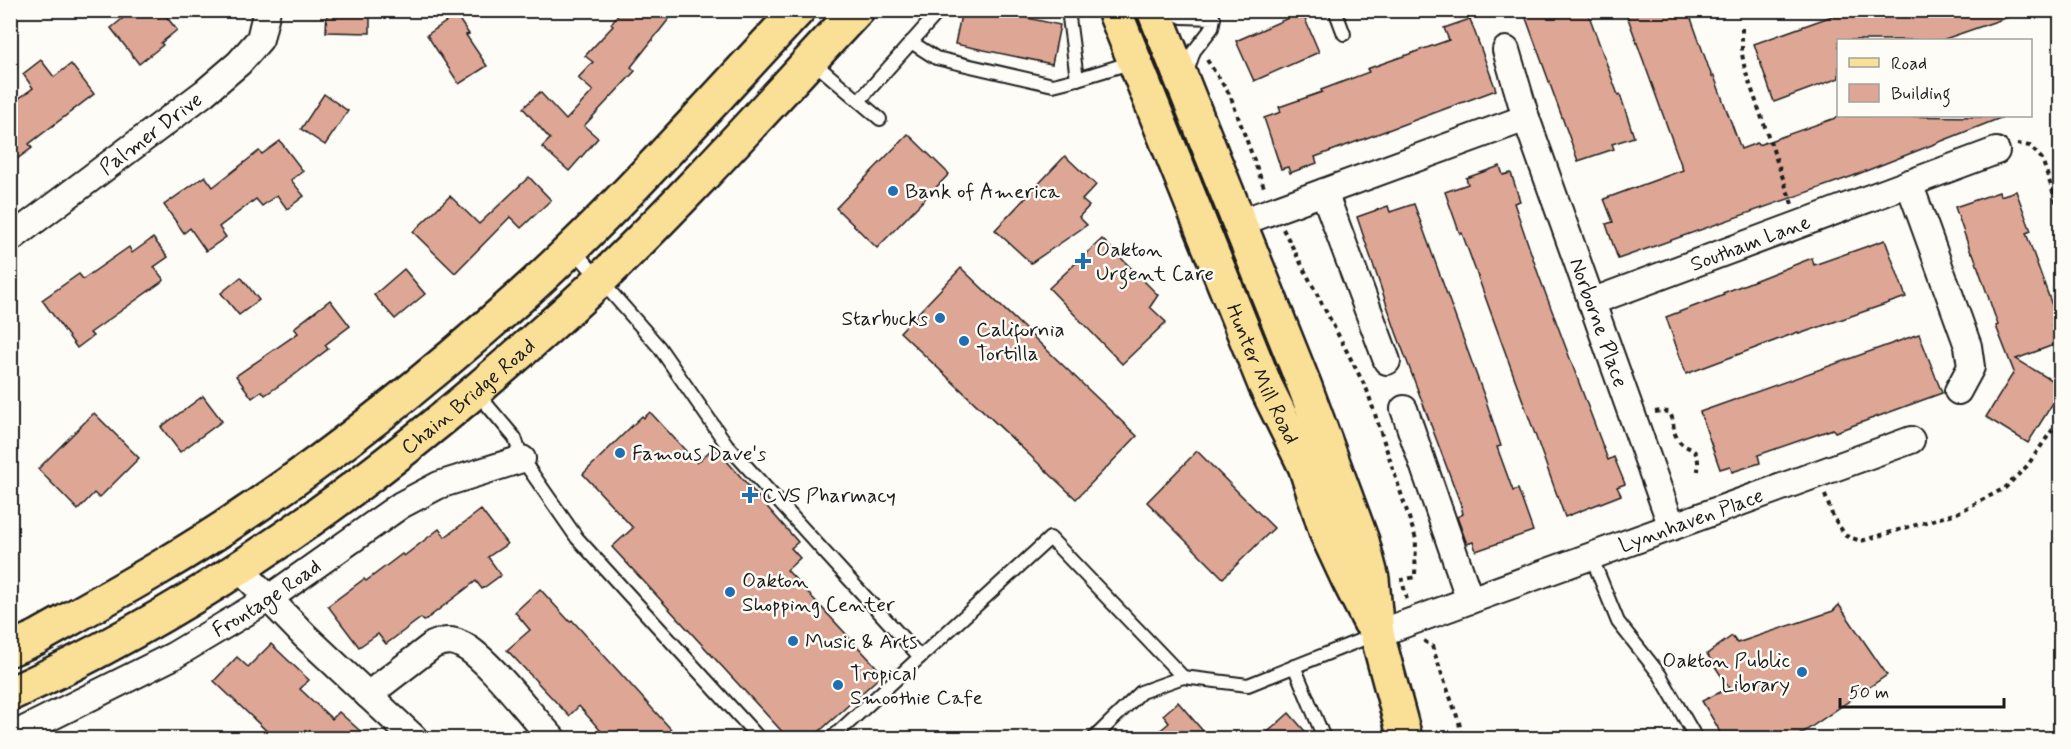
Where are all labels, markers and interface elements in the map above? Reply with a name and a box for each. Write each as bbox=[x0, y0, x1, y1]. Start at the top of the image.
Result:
legend bbox=[1837, 39, 2032, 117]
text: Road bbox=[1891, 52, 1927, 76]
text: Building bbox=[1891, 82, 1951, 108]
street label: Palmer Drive bbox=[94, 86, 208, 182]
place label: Bank of America bbox=[905, 178, 1060, 206]
marker: Bank of America bbox=[886, 184, 900, 198]
street label: Southam Lane bbox=[1687, 208, 1815, 279]
place label: Oakton Urgent Care bbox=[1096, 236, 1214, 290]
marker: Oakton Urgent Care bbox=[1074, 252, 1092, 270]
street label: Norborne Place bbox=[1562, 254, 1634, 391]
street label: Hunter Mill Road bbox=[1219, 300, 1305, 449]
place label: Starbucks bbox=[841, 305, 928, 333]
marker: Starbucks bbox=[933, 311, 947, 325]
place label: California Tortilla bbox=[976, 316, 1065, 368]
street label: Chain Bridge Road bbox=[395, 333, 542, 462]
marker: California Tortilla bbox=[957, 334, 971, 348]
place label: Famous Dave's bbox=[632, 440, 766, 468]
marker: Famous Dave's bbox=[613, 446, 627, 460]
place label: CVS Pharmacy bbox=[762, 482, 896, 510]
street label: Lynnhaven Place bbox=[1615, 482, 1767, 560]
marker: CVS Pharmacy bbox=[743, 488, 757, 502]
street label: Frontage Road bbox=[207, 553, 327, 644]
place label: Oakton Shopping Center bbox=[742, 567, 895, 619]
marker: Oakton Shopping Center bbox=[723, 585, 737, 599]
place label: Music & Arts bbox=[805, 628, 917, 656]
marker: Music & Arts bbox=[786, 634, 800, 648]
place label: Oakton Public Library bbox=[1662, 647, 1790, 699]
place label: Tropical Smoothie Cafe bbox=[850, 660, 983, 712]
marker: Oakton Public Library bbox=[1795, 665, 1809, 679]
scale bar bbox=[1840, 671, 2004, 709]
marker: Tropical Smoothie Cafe bbox=[831, 678, 845, 692]
text: 50 m bbox=[1849, 681, 1889, 705]

